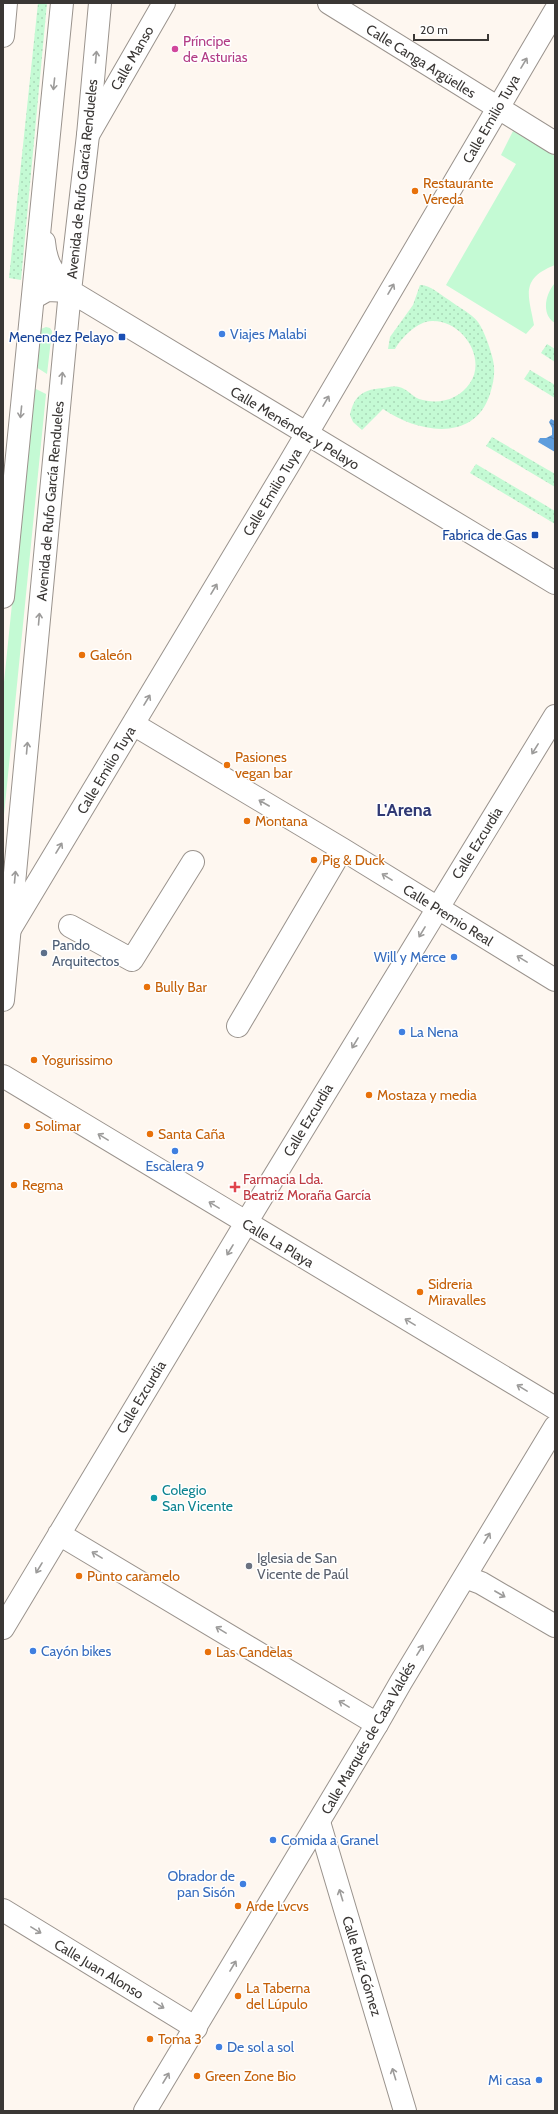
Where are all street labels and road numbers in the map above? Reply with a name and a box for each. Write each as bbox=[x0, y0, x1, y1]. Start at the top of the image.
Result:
street label: Calle Canga Argüelles bbox=[363, 20, 479, 102]
street label: Calle Manso bbox=[106, 22, 158, 93]
street label: Calle Emilio Tuya bbox=[458, 71, 524, 167]
street label: Avenida de Rufo García Rendueles bbox=[63, 78, 101, 280]
street label: Calle Menéndez y Pelayo bbox=[227, 382, 363, 474]
street label: Avenida de Rufo García Rendueles bbox=[32, 400, 68, 602]
street label: Calle Emilio Tuya bbox=[239, 444, 305, 539]
street label: Calle Emilio Tuya bbox=[73, 722, 139, 817]
street label: Calle Ezcurdia bbox=[448, 803, 506, 882]
street label: Calle Premio Real bbox=[400, 880, 497, 950]
street label: Calle Ezcurdia bbox=[279, 1080, 337, 1160]
street label: Calle La Playa bbox=[239, 1215, 317, 1272]
street label: Calle Ezcurdia bbox=[112, 1357, 170, 1437]
street label: Calle Marqués de Casa Valdés bbox=[317, 1658, 419, 1818]
street label: Calle Ruíz Gómez bbox=[338, 1914, 386, 2019]
street label: Calle Juan Alonso bbox=[51, 1935, 147, 2003]

